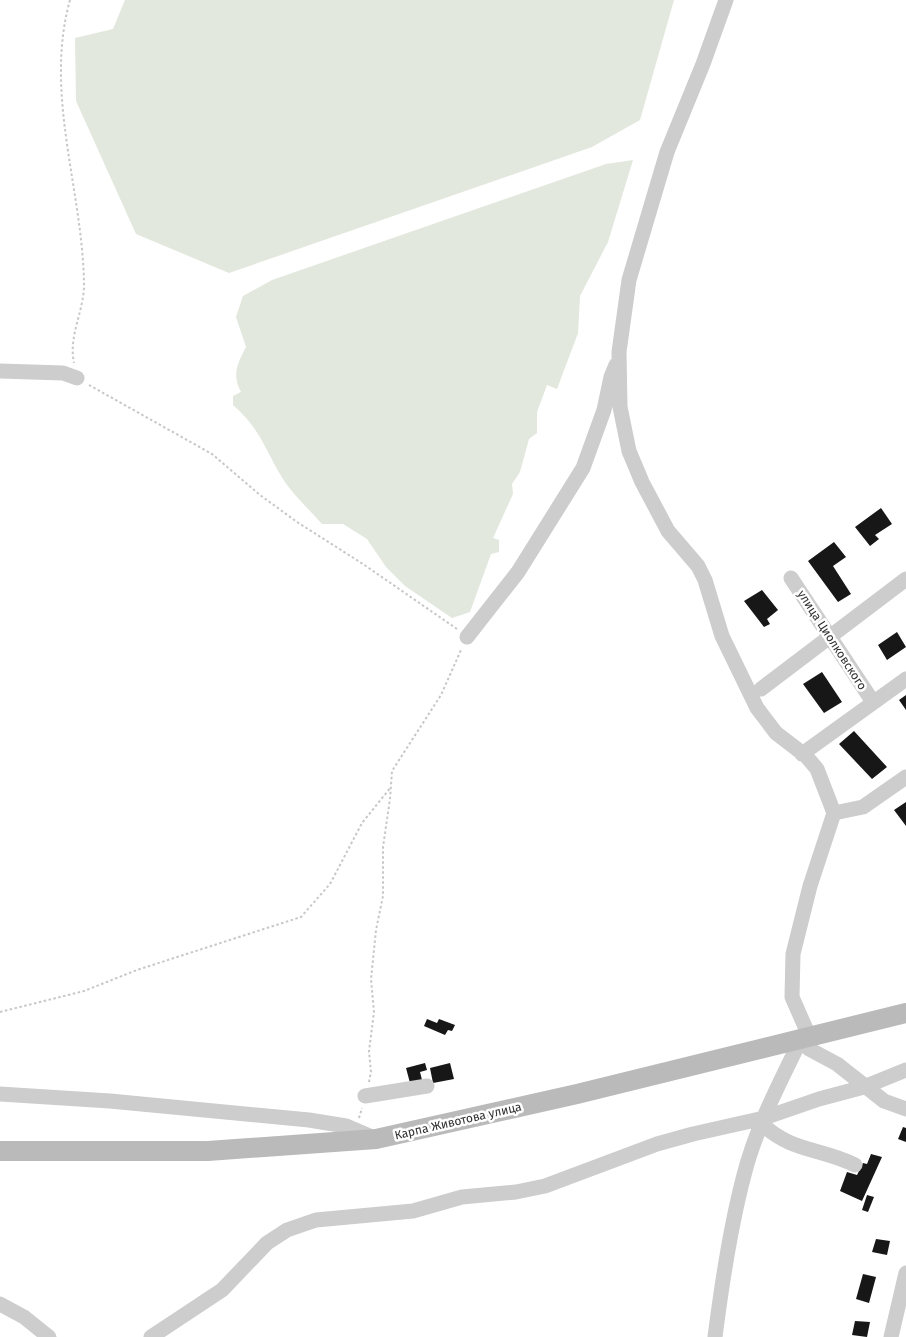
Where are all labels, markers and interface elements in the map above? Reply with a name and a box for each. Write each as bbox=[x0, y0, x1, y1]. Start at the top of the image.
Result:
street label: улица Циолковского bbox=[794, 587, 870, 693]
street label: Карпа Животова улица bbox=[393, 1100, 523, 1142]

